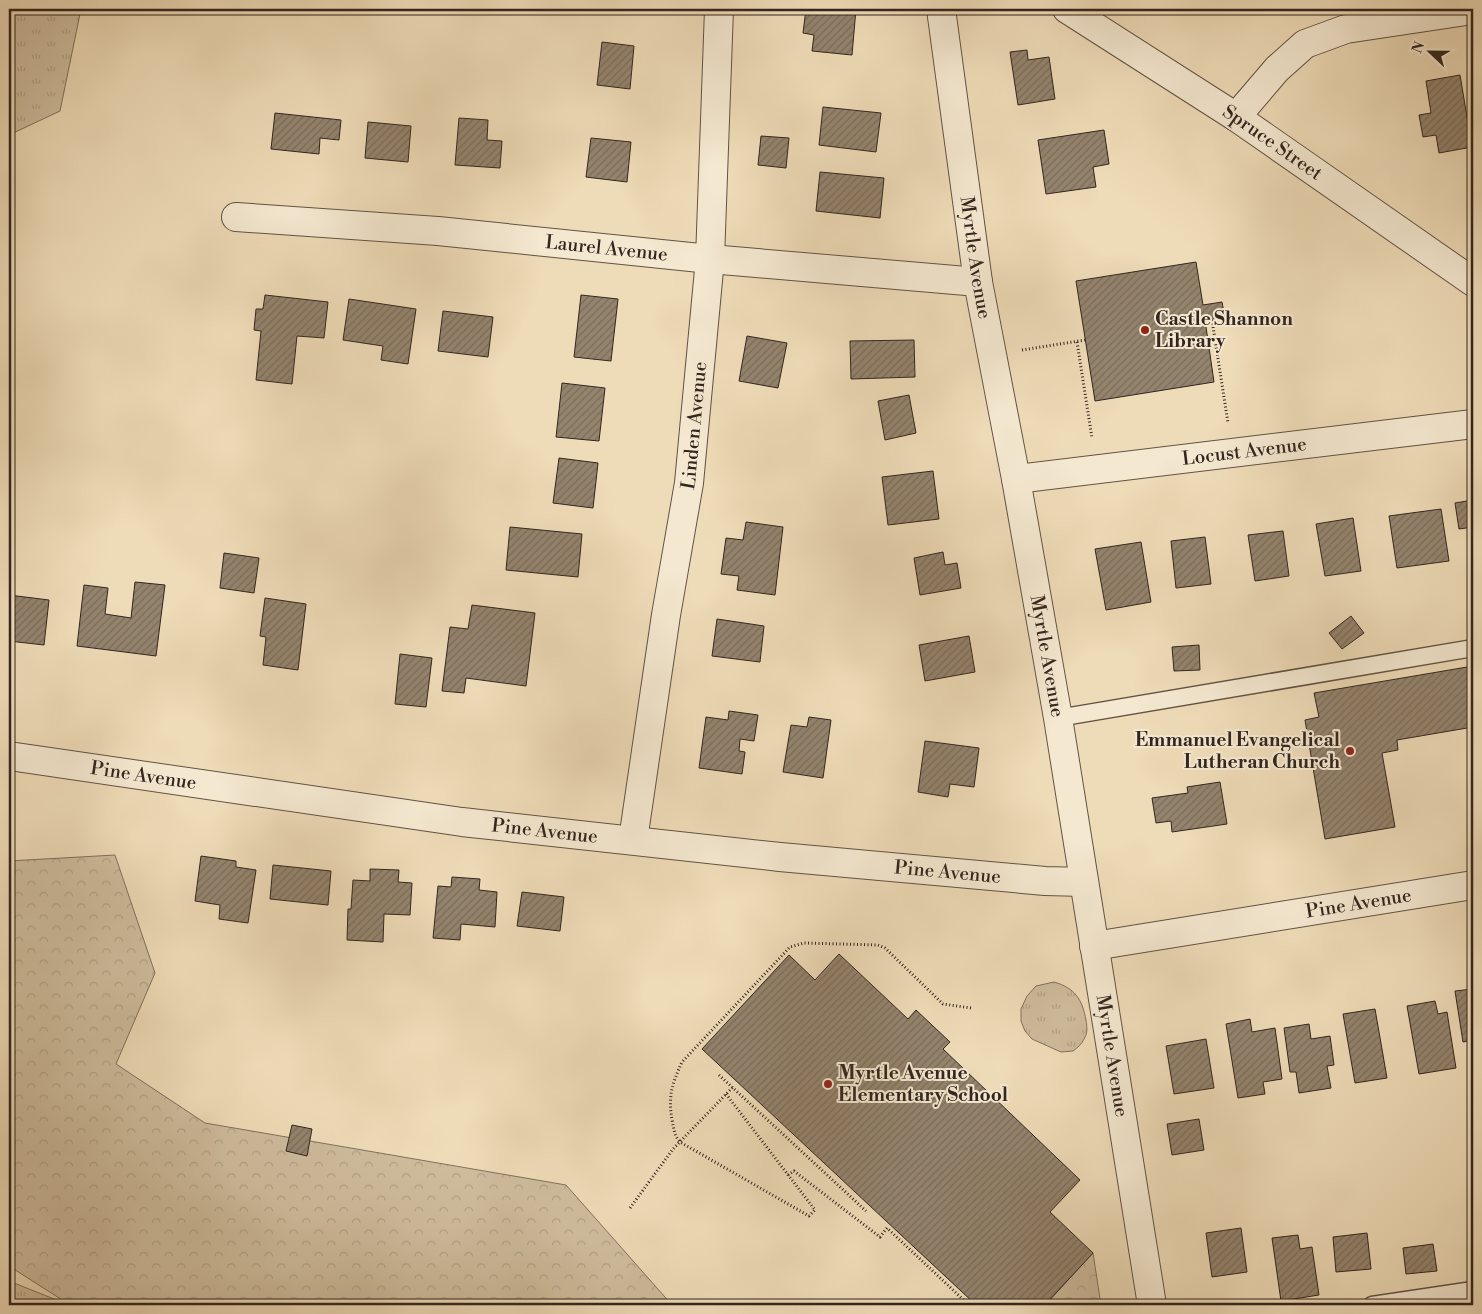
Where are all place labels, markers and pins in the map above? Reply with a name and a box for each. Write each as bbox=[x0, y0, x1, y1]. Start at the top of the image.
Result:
place label: Castle Shannon Library bbox=[1155, 307, 1293, 353]
marker: Castle Shannon Library bbox=[1139, 324, 1151, 336]
place label: Emmanuel Evangelical Lutheran Church bbox=[1135, 728, 1340, 774]
marker: Emmanuel Evangelical Lutheran Church bbox=[1344, 745, 1356, 757]
place label: Myrtle Avenue Elementary School bbox=[838, 1061, 1008, 1107]
marker: Myrtle Avenue Elementary School bbox=[822, 1078, 834, 1090]

